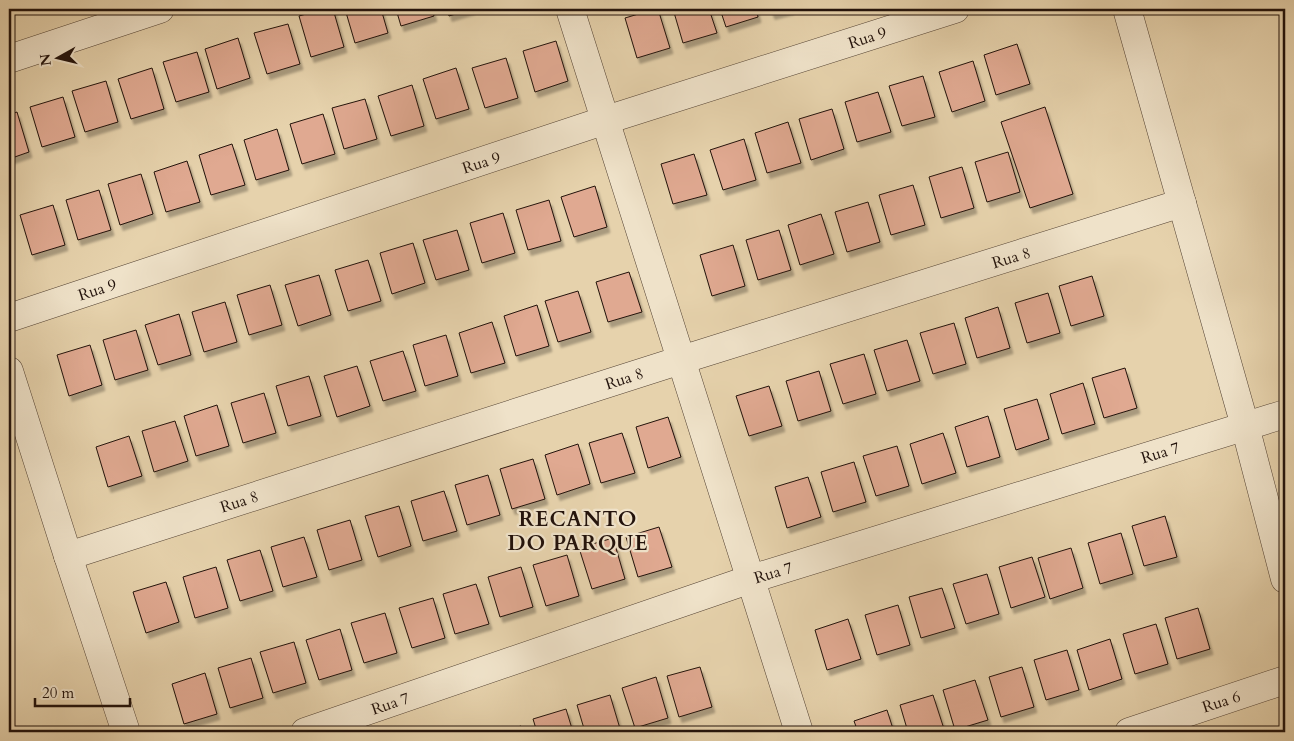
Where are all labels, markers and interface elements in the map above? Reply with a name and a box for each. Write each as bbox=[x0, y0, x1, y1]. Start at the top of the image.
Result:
street label: Rua 9 bbox=[845, 21, 889, 54]
north arrow bbox=[32, 32, 82, 82]
text: N bbox=[35, 52, 56, 67]
street label: Rua 9 bbox=[459, 146, 503, 179]
street label: Rua 8 bbox=[989, 242, 1033, 274]
street label: Rua 9 bbox=[75, 273, 119, 306]
street label: Rua 8 bbox=[602, 362, 646, 395]
street label: Rua 7 bbox=[1138, 437, 1182, 469]
street label: Rua 8 bbox=[217, 485, 261, 518]
district label: RECANTO DO PARQUE bbox=[507, 505, 649, 558]
street label: Rua 7 bbox=[751, 557, 795, 589]
scale bar bbox=[35, 676, 130, 708]
text: 20 m bbox=[42, 683, 74, 703]
street label: Rua 6 bbox=[1199, 685, 1243, 718]
street label: Rua 7 bbox=[368, 687, 412, 721]

